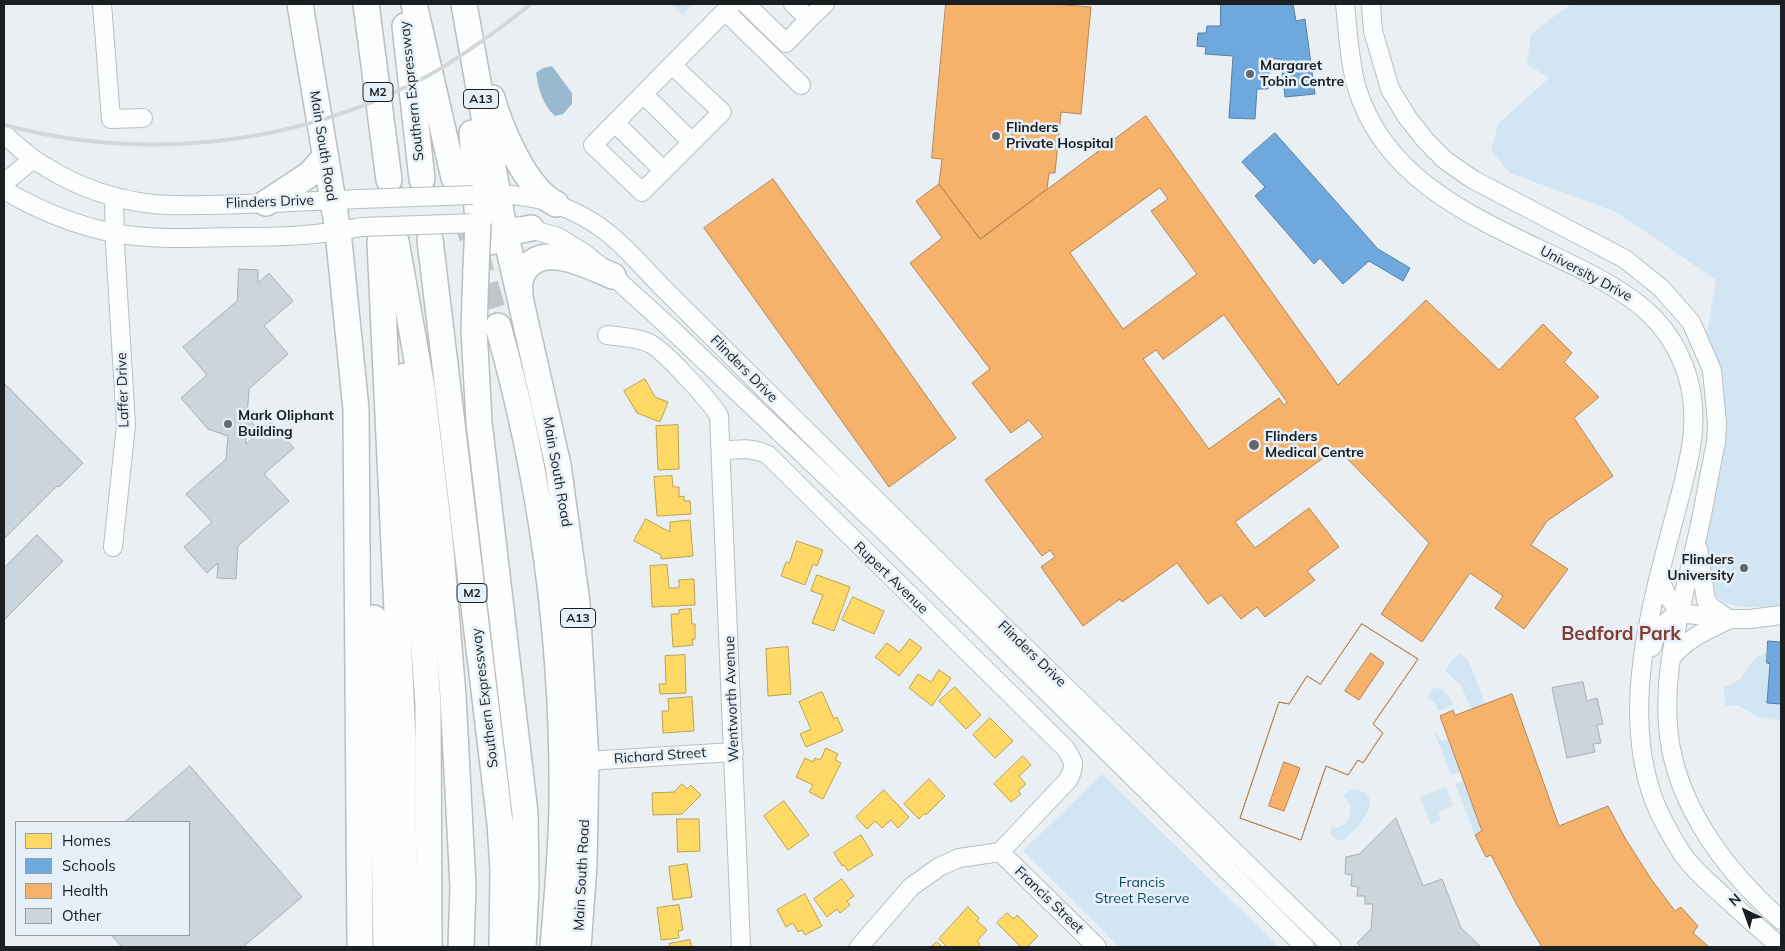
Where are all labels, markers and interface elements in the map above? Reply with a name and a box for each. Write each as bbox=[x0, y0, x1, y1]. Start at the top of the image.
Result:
street label: Southern Expressway bbox=[396, 20, 428, 162]
place label: Margaret Tobin Centre bbox=[1260, 58, 1344, 90]
marker: Margaret Tobin Centre bbox=[1244, 68, 1256, 80]
road number: M2 bbox=[363, 82, 393, 101]
street label: Main South Road bbox=[306, 90, 340, 202]
road number: A13 bbox=[464, 90, 498, 108]
place label: Flinders Private Hospital bbox=[1006, 120, 1113, 152]
marker: Flinders Private Hospital bbox=[990, 130, 1002, 142]
street label: Flinders Drive bbox=[226, 192, 314, 212]
street label: University Drive bbox=[1537, 243, 1635, 305]
street label: Flinders Drive bbox=[707, 332, 781, 406]
street label: Laffer Drive bbox=[113, 352, 133, 428]
place label: Mark Oliphant Building bbox=[238, 408, 334, 441]
street label: Main South Road bbox=[539, 416, 575, 528]
marker: Mark Oliphant Building bbox=[222, 418, 234, 430]
place label: Flinders Medical Centre bbox=[1265, 429, 1364, 462]
marker: Flinders Medical Centre bbox=[1247, 438, 1261, 452]
street label: Rupert Avenue bbox=[850, 538, 932, 618]
place label: Flinders University bbox=[1667, 552, 1734, 584]
marker: Flinders University bbox=[1738, 562, 1750, 574]
road number: M2 bbox=[457, 584, 487, 602]
road number: A13 bbox=[560, 608, 596, 628]
street label: Flinders Drive bbox=[994, 617, 1070, 691]
district label: Bedford Park bbox=[1561, 623, 1681, 645]
street label: Southern Expressway bbox=[468, 627, 502, 769]
street label: Wentworth Avenue bbox=[721, 635, 743, 763]
street label: Richard Street bbox=[613, 744, 707, 768]
street label: Main South Road bbox=[571, 819, 593, 931]
legend bbox=[15, 821, 190, 936]
text: Homes bbox=[62, 831, 111, 850]
text: Schools bbox=[62, 856, 116, 875]
street label: Francis Street bbox=[1011, 863, 1087, 937]
park label: Francis Street Reserve bbox=[1095, 875, 1189, 908]
text: Health bbox=[62, 881, 108, 900]
north arrow bbox=[1720, 886, 1770, 936]
text: N bbox=[1725, 890, 1745, 910]
text: Other bbox=[62, 906, 101, 925]

